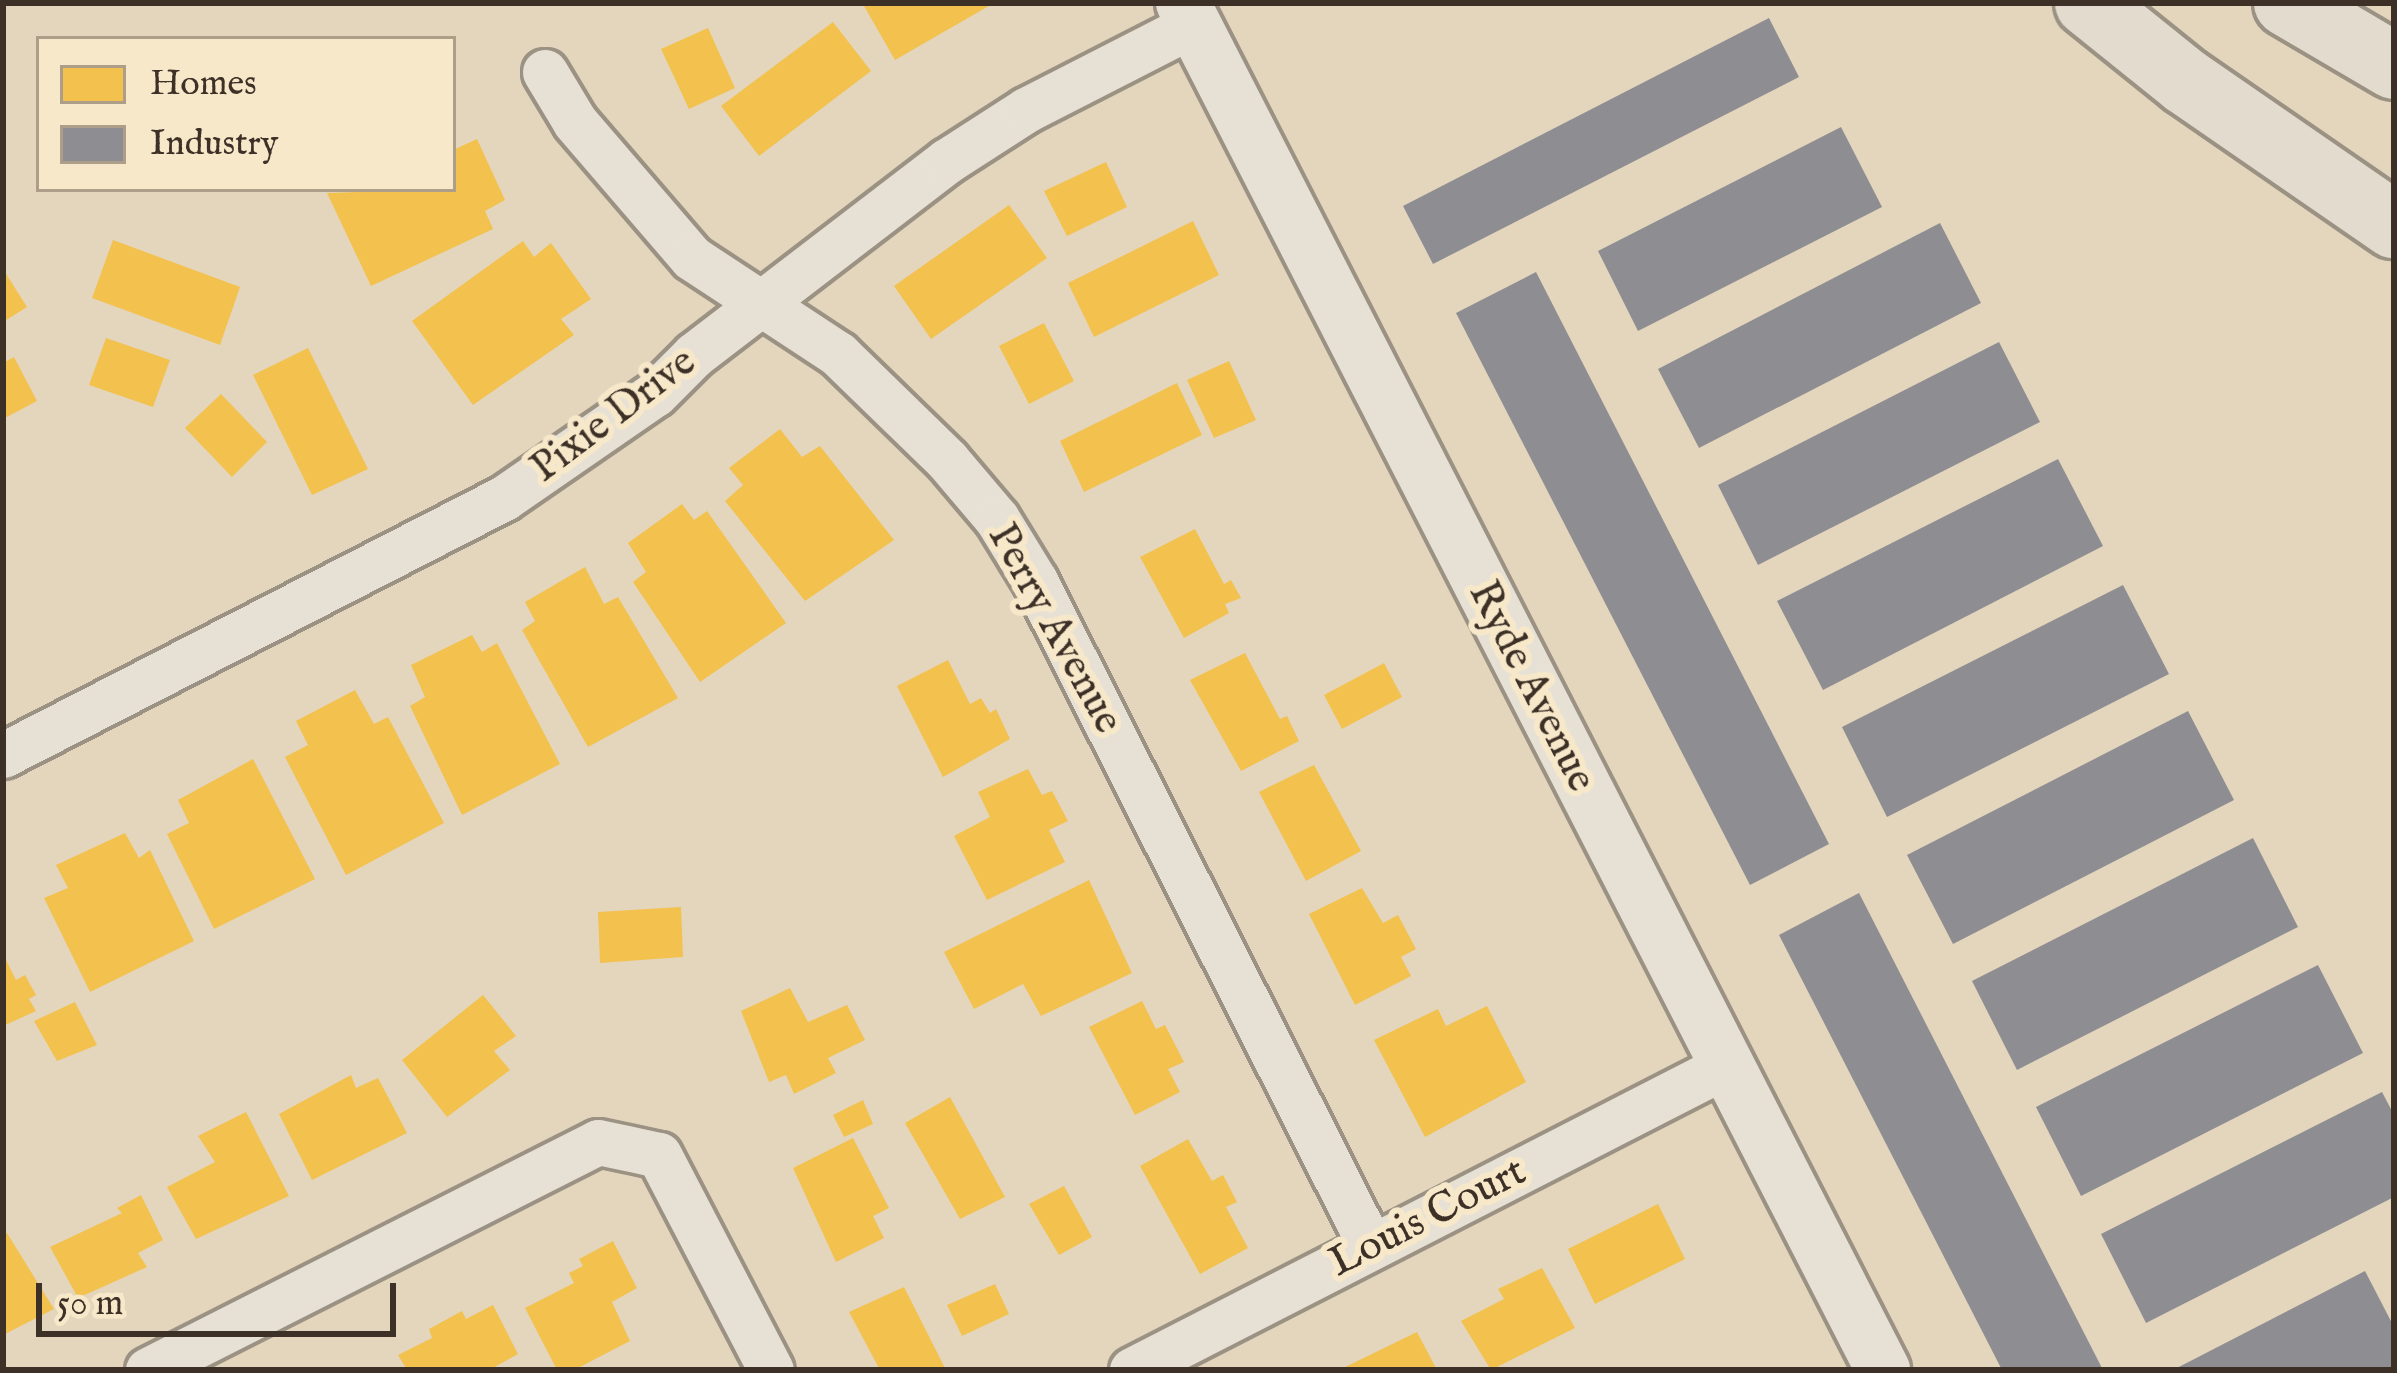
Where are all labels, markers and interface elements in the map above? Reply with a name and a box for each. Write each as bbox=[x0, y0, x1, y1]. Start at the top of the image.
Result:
legend bbox=[36, 36, 456, 192]
text: Homes bbox=[150, 61, 257, 107]
text: Industry bbox=[150, 121, 278, 167]
street label: Pixie Drive bbox=[522, 338, 706, 494]
street label: Perry Avenue bbox=[976, 515, 1132, 743]
street label: Ryde Avenue bbox=[1456, 573, 1606, 801]
street label: Louis Court bbox=[1321, 1147, 1535, 1289]
scale bar bbox=[42, 1259, 402, 1333]
text: 50 m bbox=[57, 1281, 123, 1327]

